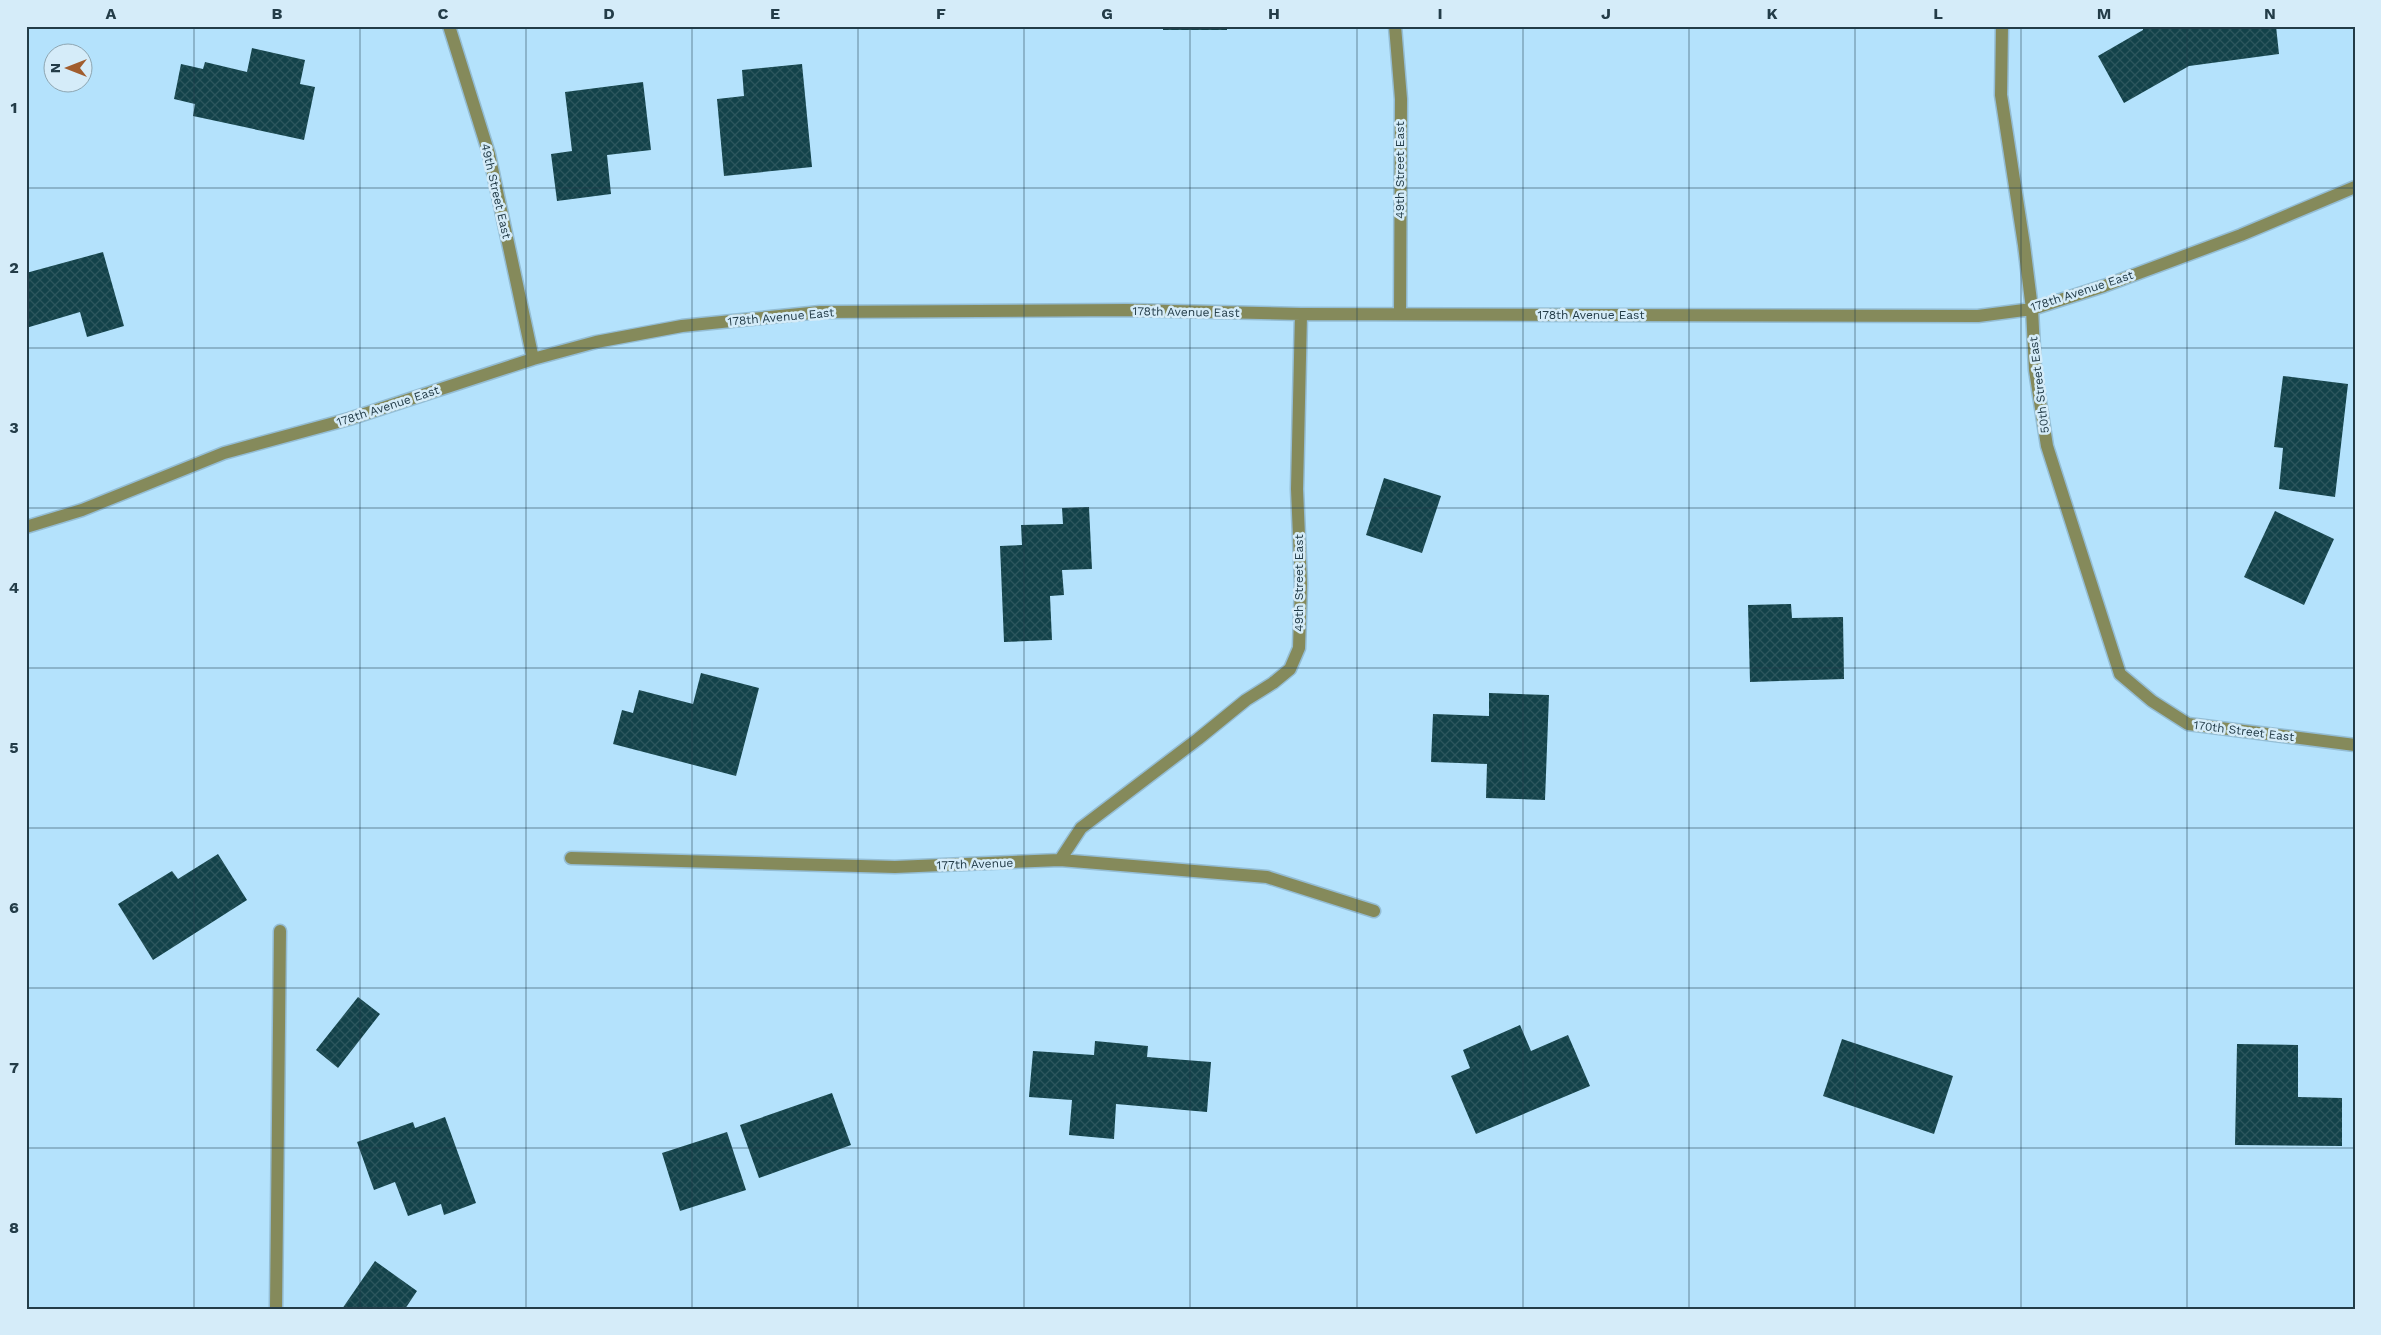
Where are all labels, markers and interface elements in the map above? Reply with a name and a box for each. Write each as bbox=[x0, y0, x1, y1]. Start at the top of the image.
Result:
text: A bbox=[106, 4, 117, 23]
text: B bbox=[272, 4, 283, 23]
text: C bbox=[438, 4, 449, 23]
text: D bbox=[603, 4, 615, 23]
text: E bbox=[770, 4, 780, 23]
text: F bbox=[936, 4, 946, 23]
text: G bbox=[1101, 4, 1113, 23]
text: H bbox=[1268, 4, 1280, 23]
text: I bbox=[1437, 4, 1443, 23]
text: J bbox=[1601, 4, 1611, 23]
text: K bbox=[1766, 4, 1778, 23]
text: L bbox=[1933, 4, 1943, 23]
text: M bbox=[2097, 4, 2111, 23]
text: N bbox=[2264, 4, 2276, 23]
north arrow bbox=[42, 42, 92, 92]
text: N bbox=[47, 63, 63, 73]
text: 1 bbox=[11, 98, 17, 117]
street label: 49th Street East bbox=[1393, 121, 1407, 219]
street label: 49th Street East bbox=[478, 142, 514, 240]
text: 2 bbox=[9, 258, 19, 277]
street label: 178th Avenue East bbox=[2029, 268, 2135, 314]
street label: 178th Avenue East bbox=[1132, 304, 1240, 320]
street label: 178th Avenue East bbox=[727, 305, 835, 329]
street label: 178th Avenue East bbox=[1538, 308, 1644, 322]
street label: 50th Street East bbox=[2026, 336, 2052, 434]
street label: 178th Avenue East bbox=[335, 383, 441, 429]
text: 3 bbox=[9, 418, 19, 437]
street label: 49th Street East bbox=[1292, 534, 1306, 632]
text: 4 bbox=[9, 578, 19, 597]
street label: 170th Street East bbox=[2193, 718, 2295, 744]
text: 5 bbox=[9, 738, 19, 757]
street label: 177th Avenue bbox=[936, 856, 1014, 872]
text: 6 bbox=[9, 898, 19, 917]
text: 7 bbox=[9, 1058, 19, 1077]
text: 8 bbox=[9, 1218, 19, 1237]

